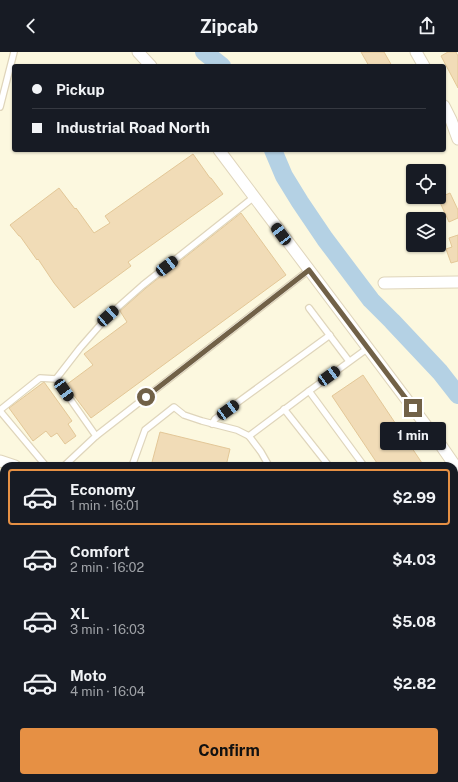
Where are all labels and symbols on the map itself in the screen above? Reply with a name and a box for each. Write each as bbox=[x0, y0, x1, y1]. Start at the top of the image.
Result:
car bbox=[269, 221, 293, 247]
car bbox=[154, 254, 180, 278]
car bbox=[95, 304, 121, 328]
car bbox=[316, 364, 342, 388]
car bbox=[52, 377, 76, 403]
route start bbox=[137, 388, 155, 406]
car bbox=[215, 398, 241, 422]
route end bbox=[404, 399, 422, 417]
callout: 1 min bbox=[380, 422, 446, 450]

